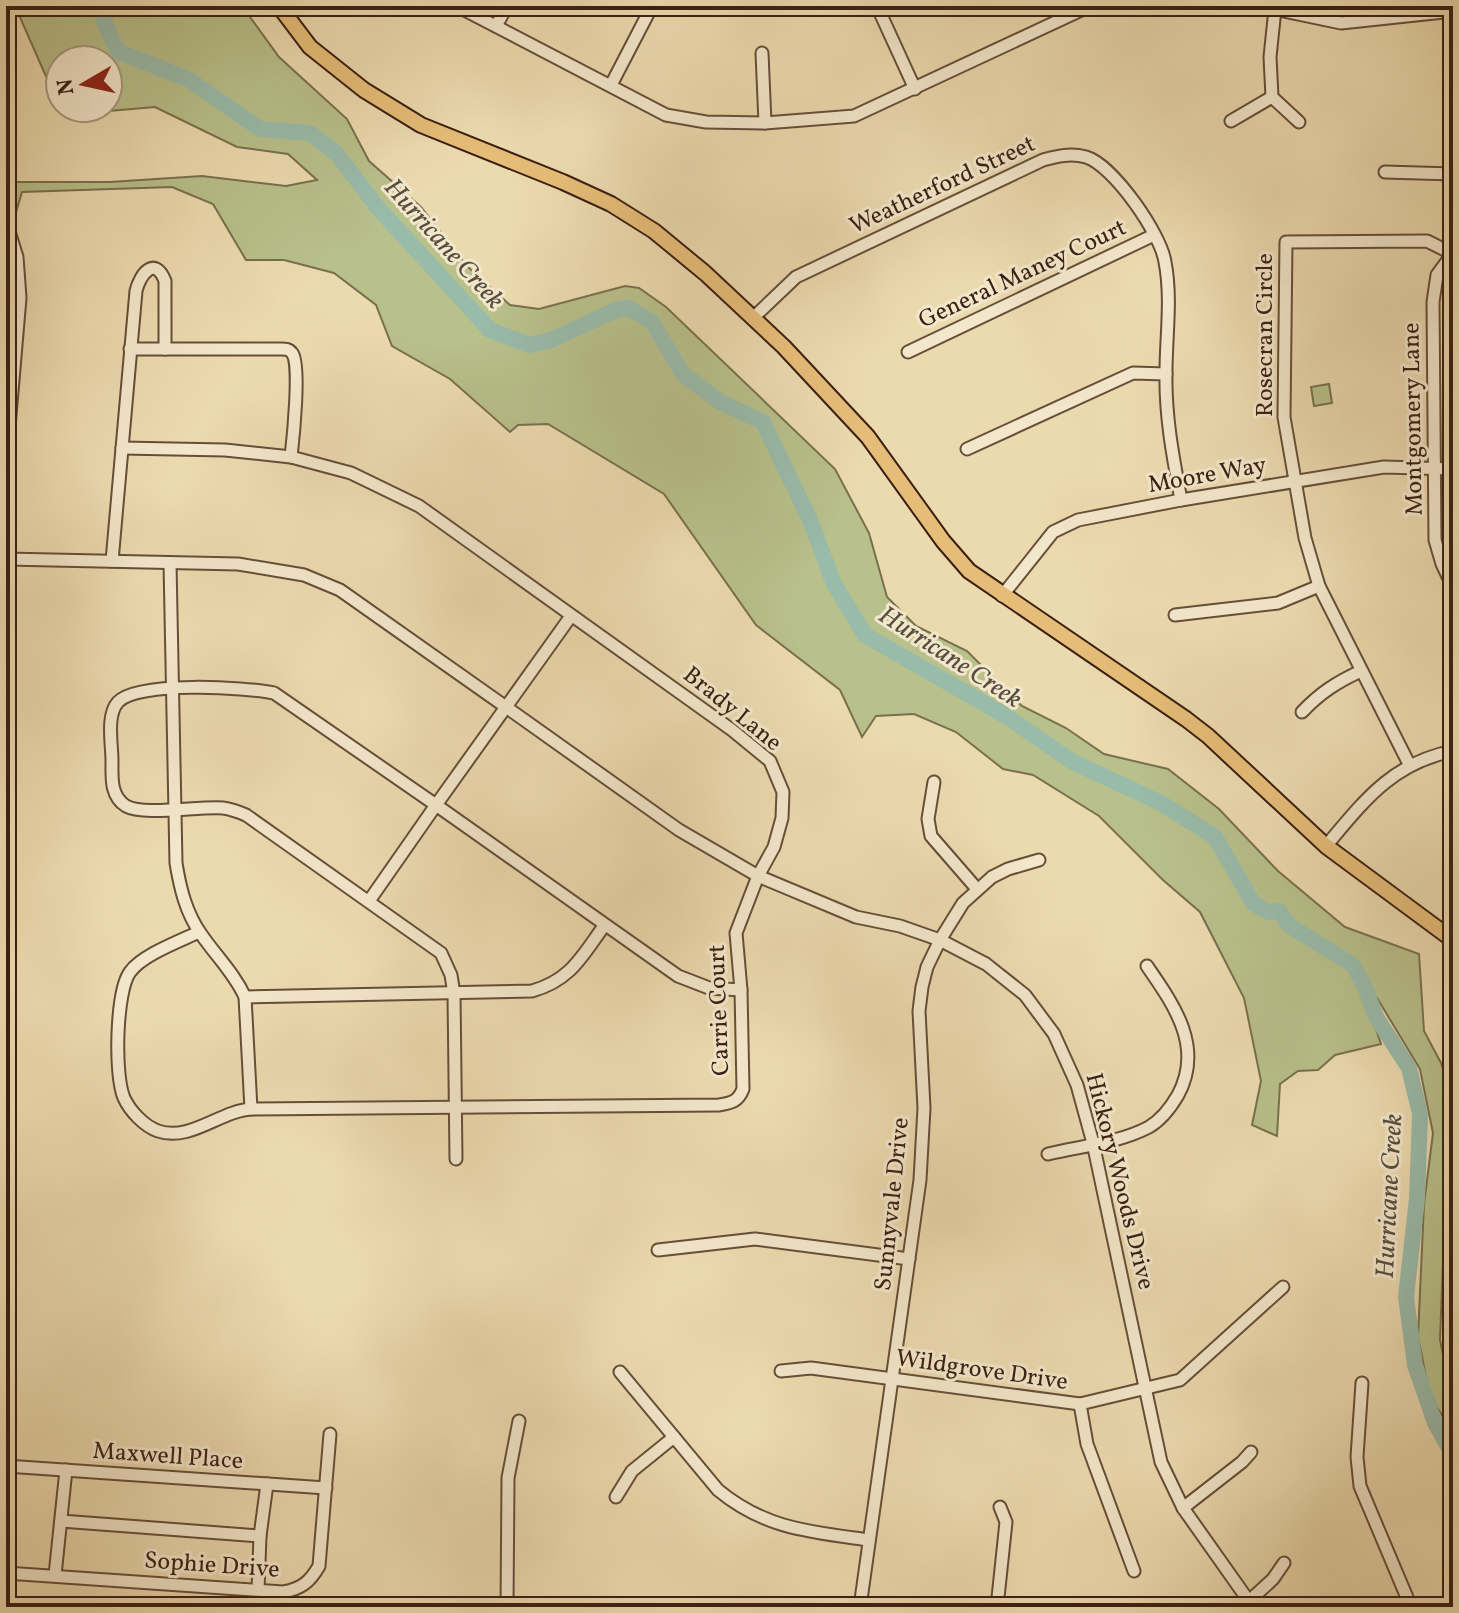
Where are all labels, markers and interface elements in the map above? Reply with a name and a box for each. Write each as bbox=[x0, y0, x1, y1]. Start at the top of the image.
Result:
north arrow bbox=[44, 44, 124, 124]
text: N bbox=[50, 76, 83, 97]
street label: Weatherford Street bbox=[844, 128, 1041, 244]
water label: Hurricane Creek bbox=[375, 171, 512, 318]
street label: General Maney Court bbox=[913, 212, 1132, 338]
street label: Rosecran Circle bbox=[1249, 253, 1283, 417]
street label: Montgomery Lane bbox=[1395, 322, 1433, 516]
street label: Moore Way bbox=[1146, 449, 1269, 503]
water label: Hurricane Creek bbox=[871, 598, 1029, 718]
street label: Brady Lane bbox=[675, 659, 789, 760]
street label: Carrie Court bbox=[701, 944, 739, 1076]
street label: Hickory Woods Drive bbox=[1076, 1070, 1162, 1293]
water label: Hurricane Creek bbox=[1368, 1113, 1412, 1279]
street label: Sunnyvale Drive bbox=[867, 1116, 919, 1293]
street label: Wildgrove Drive bbox=[894, 1342, 1070, 1400]
street label: Maxwell Place bbox=[92, 1435, 244, 1479]
street label: Sophie Drive bbox=[143, 1544, 281, 1588]

